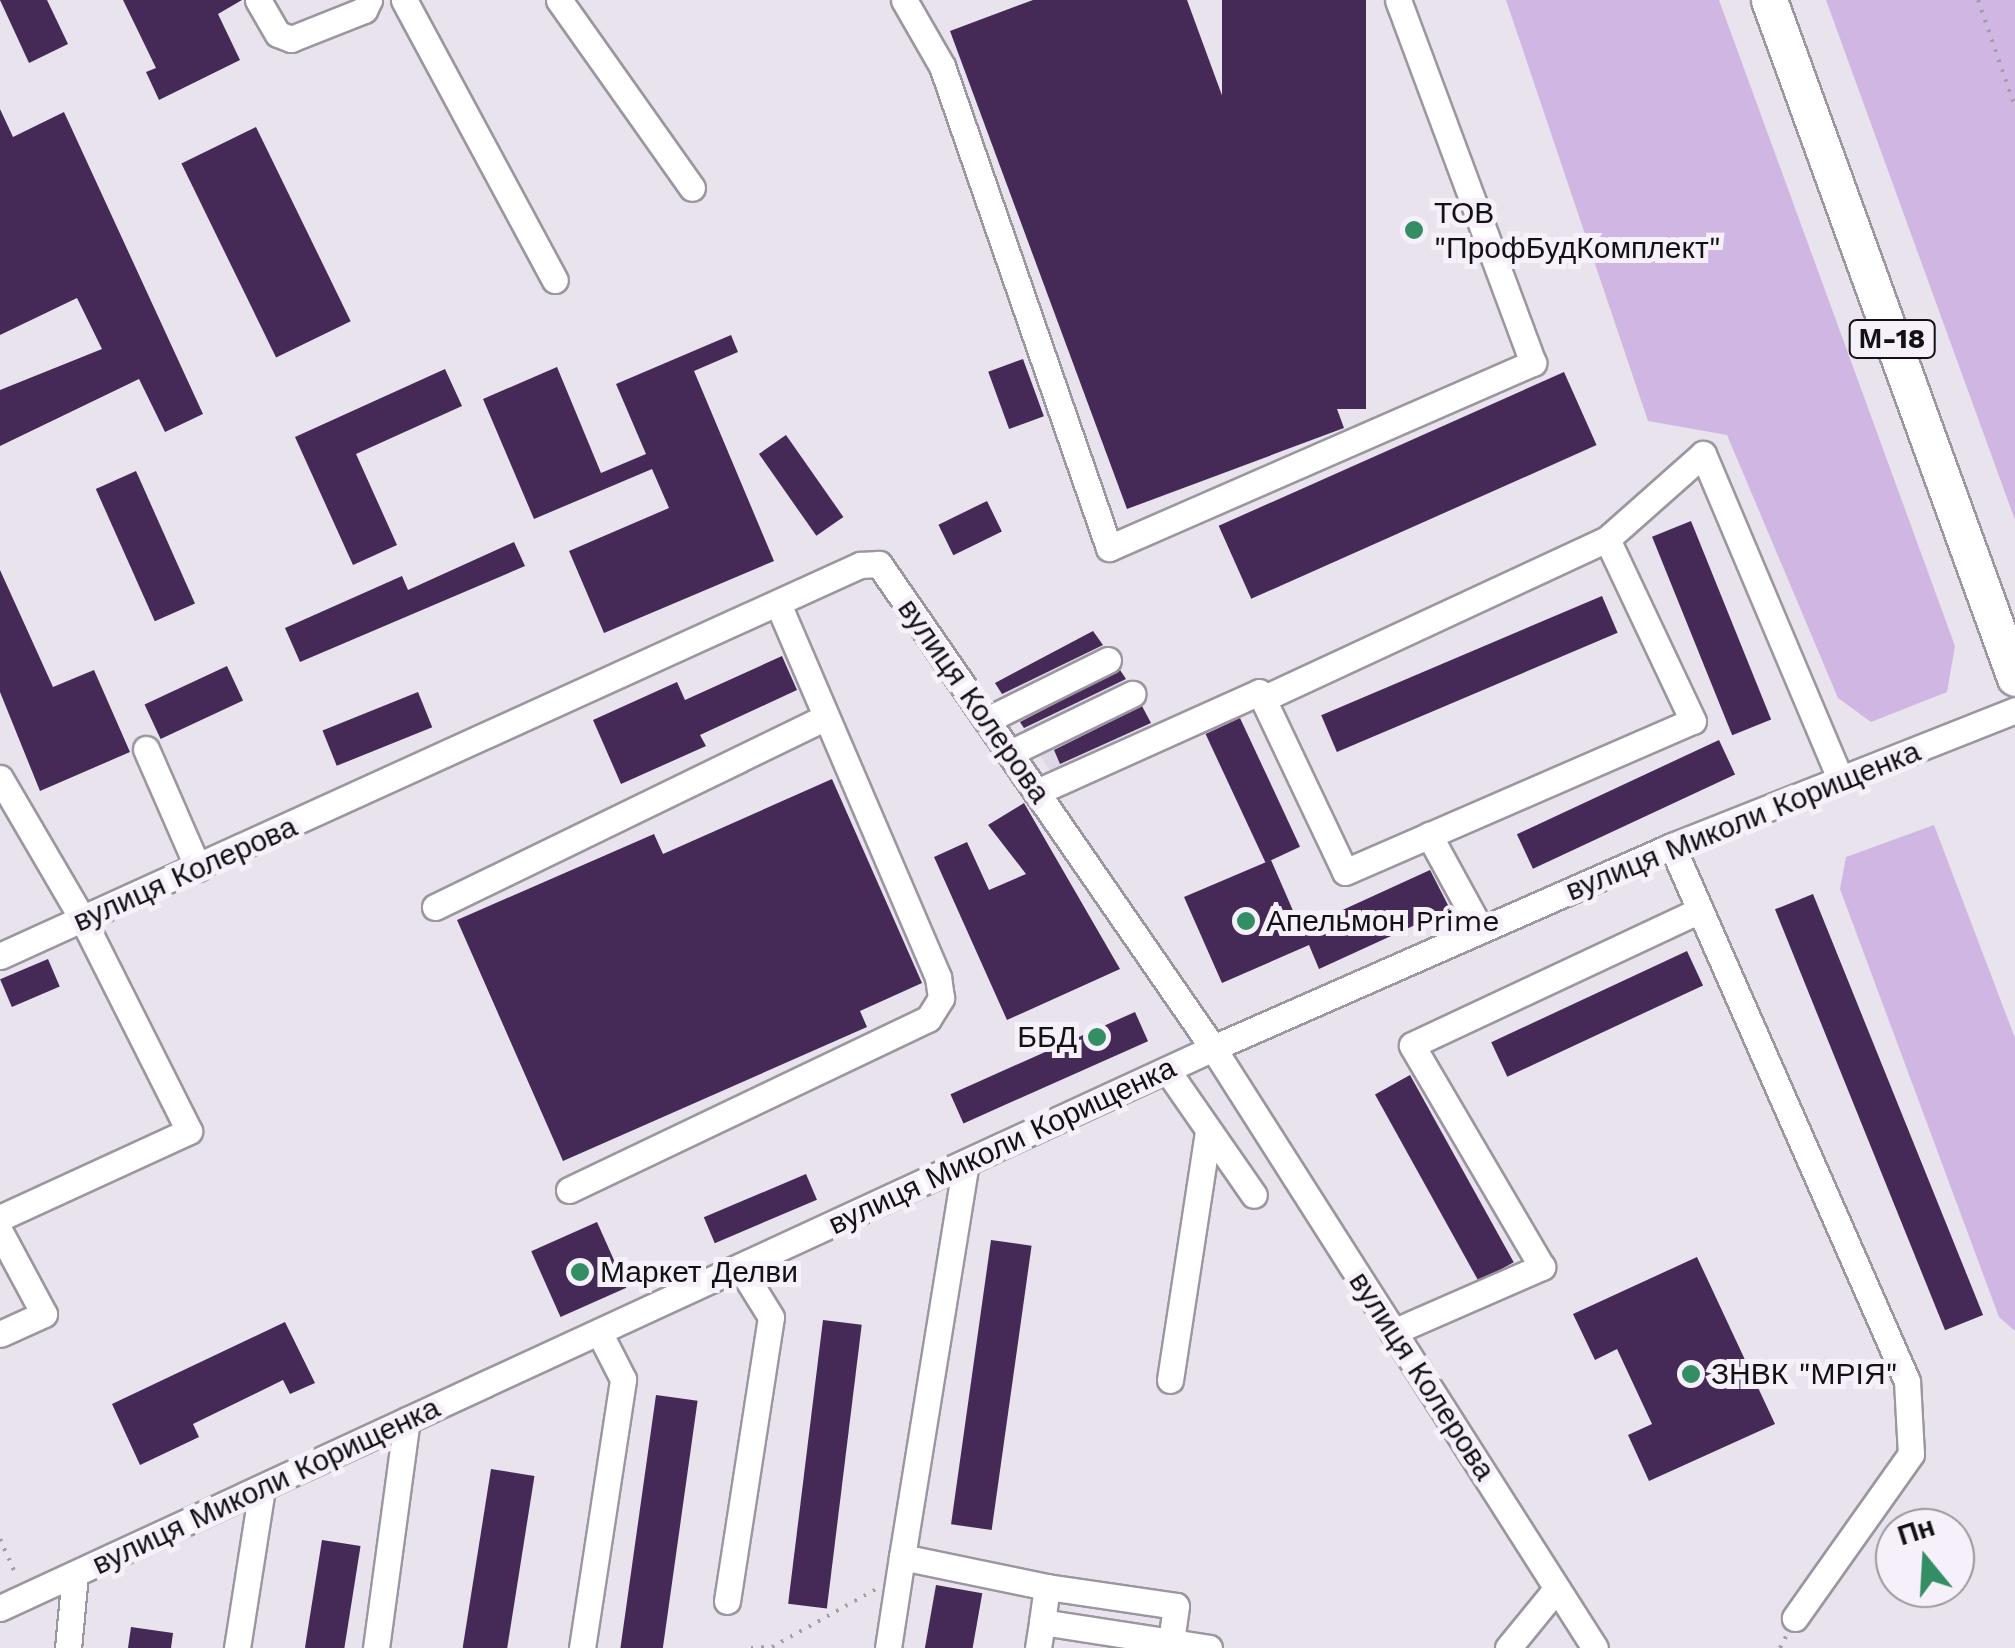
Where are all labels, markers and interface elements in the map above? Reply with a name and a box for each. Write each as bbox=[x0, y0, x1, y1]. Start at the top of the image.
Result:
place label: ТОВ "ПрофБудКомплект" bbox=[1434, 195, 1721, 266]
marker: ТОВ "ПрофБудКомплект" bbox=[1403, 219, 1425, 241]
road number: М-18 bbox=[1847, 316, 1937, 362]
street label: вулиця Колерова bbox=[890, 592, 1058, 810]
street label: вулиця Миколи Корищенка bbox=[1561, 733, 1925, 909]
street label: вулиця Колерова bbox=[68, 809, 302, 939]
place label: Апельмон Prime bbox=[1266, 903, 1500, 939]
marker: Апельмон Prime bbox=[1235, 910, 1257, 932]
place label: ББД bbox=[1017, 1019, 1077, 1055]
marker: ББД bbox=[1086, 1026, 1108, 1048]
street label: вулиця Миколи Корищенка bbox=[823, 1050, 1181, 1242]
place label: Маркет Делви bbox=[600, 1254, 798, 1290]
marker: Маркет Делви bbox=[569, 1261, 591, 1283]
street label: вулиця Колерова bbox=[1341, 1265, 1503, 1487]
place label: ЗНВК "МРІЯ" bbox=[1711, 1356, 1898, 1392]
marker: ЗНВК "МРІЯ" bbox=[1680, 1363, 1702, 1385]
street label: вулиця Миколи Корищенка bbox=[87, 1390, 445, 1582]
north arrow bbox=[1875, 1508, 1975, 1608]
text: Пн bbox=[1893, 1509, 1939, 1552]

